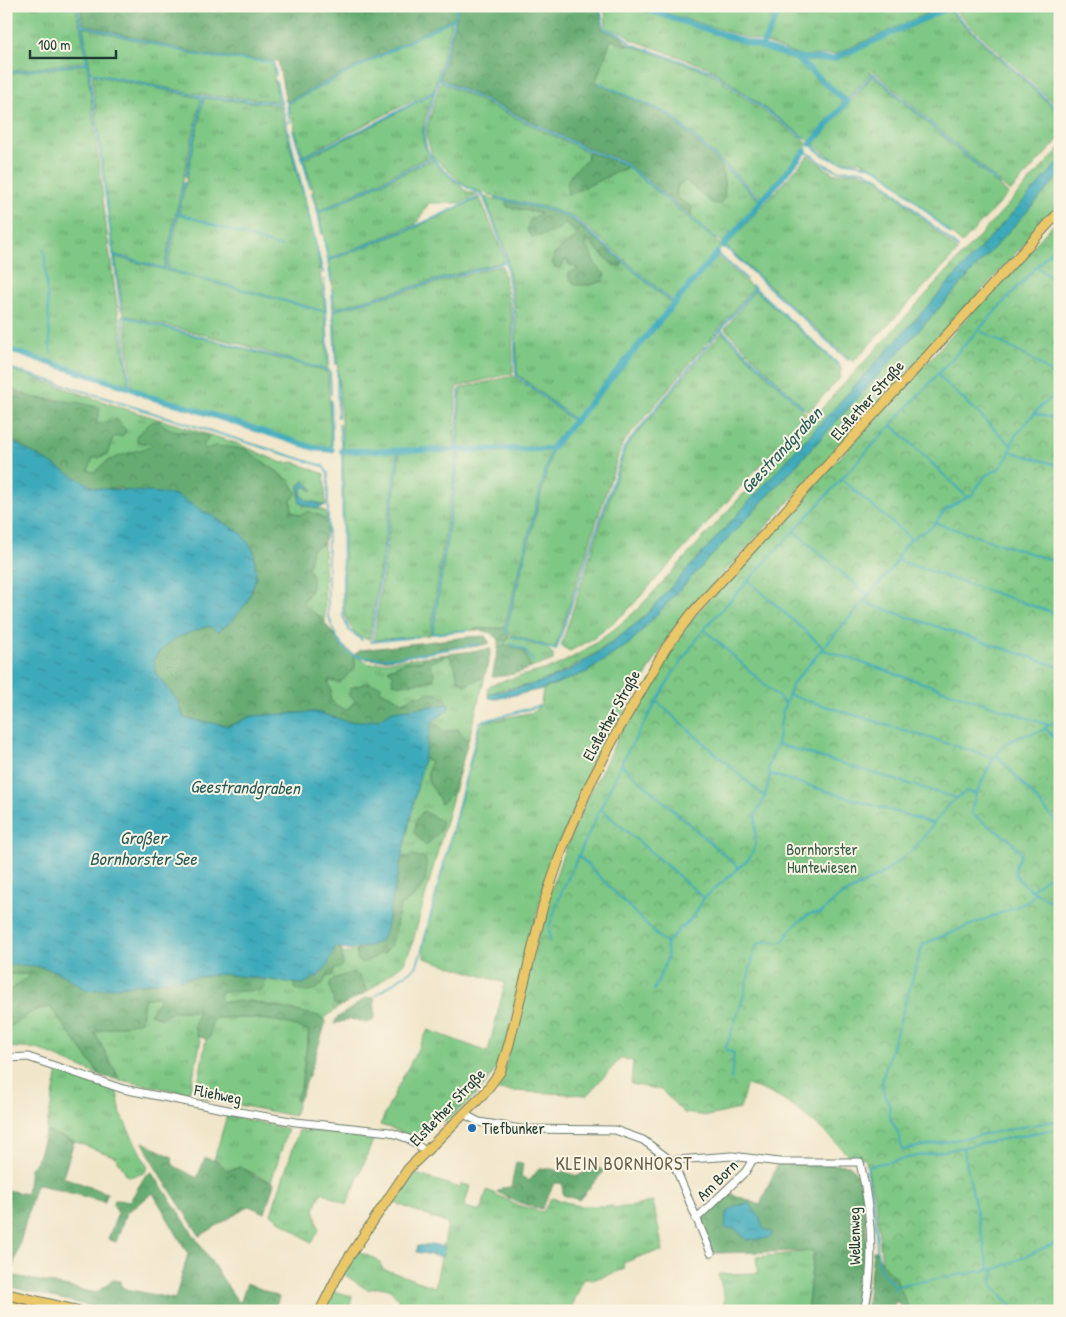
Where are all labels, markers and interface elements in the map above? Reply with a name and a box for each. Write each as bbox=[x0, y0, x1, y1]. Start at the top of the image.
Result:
scale bar bbox=[30, 28, 116, 60]
text: 100 m bbox=[38, 34, 71, 55]
street label: Elsflether Straße bbox=[825, 355, 909, 445]
water label: Geestrandgraben bbox=[734, 400, 829, 499]
street label: Elsflether Straße bbox=[577, 665, 645, 764]
water label: Geestrandgraben bbox=[190, 774, 302, 800]
water label: Großer Bornhorster See bbox=[89, 825, 197, 871]
park label: Bornhorster Huntewiesen bbox=[786, 838, 858, 878]
street label: Elsflether Straße bbox=[404, 1063, 490, 1151]
street label: Fliehweg bbox=[191, 1078, 244, 1109]
place label: Tiefbunker bbox=[482, 1117, 545, 1139]
marker: Tiefbunker bbox=[466, 1122, 478, 1134]
district label: KLEIN BORNHORST bbox=[555, 1151, 693, 1176]
street label: Am Born bbox=[691, 1154, 743, 1206]
street label: Wellenweg bbox=[842, 1207, 866, 1265]

